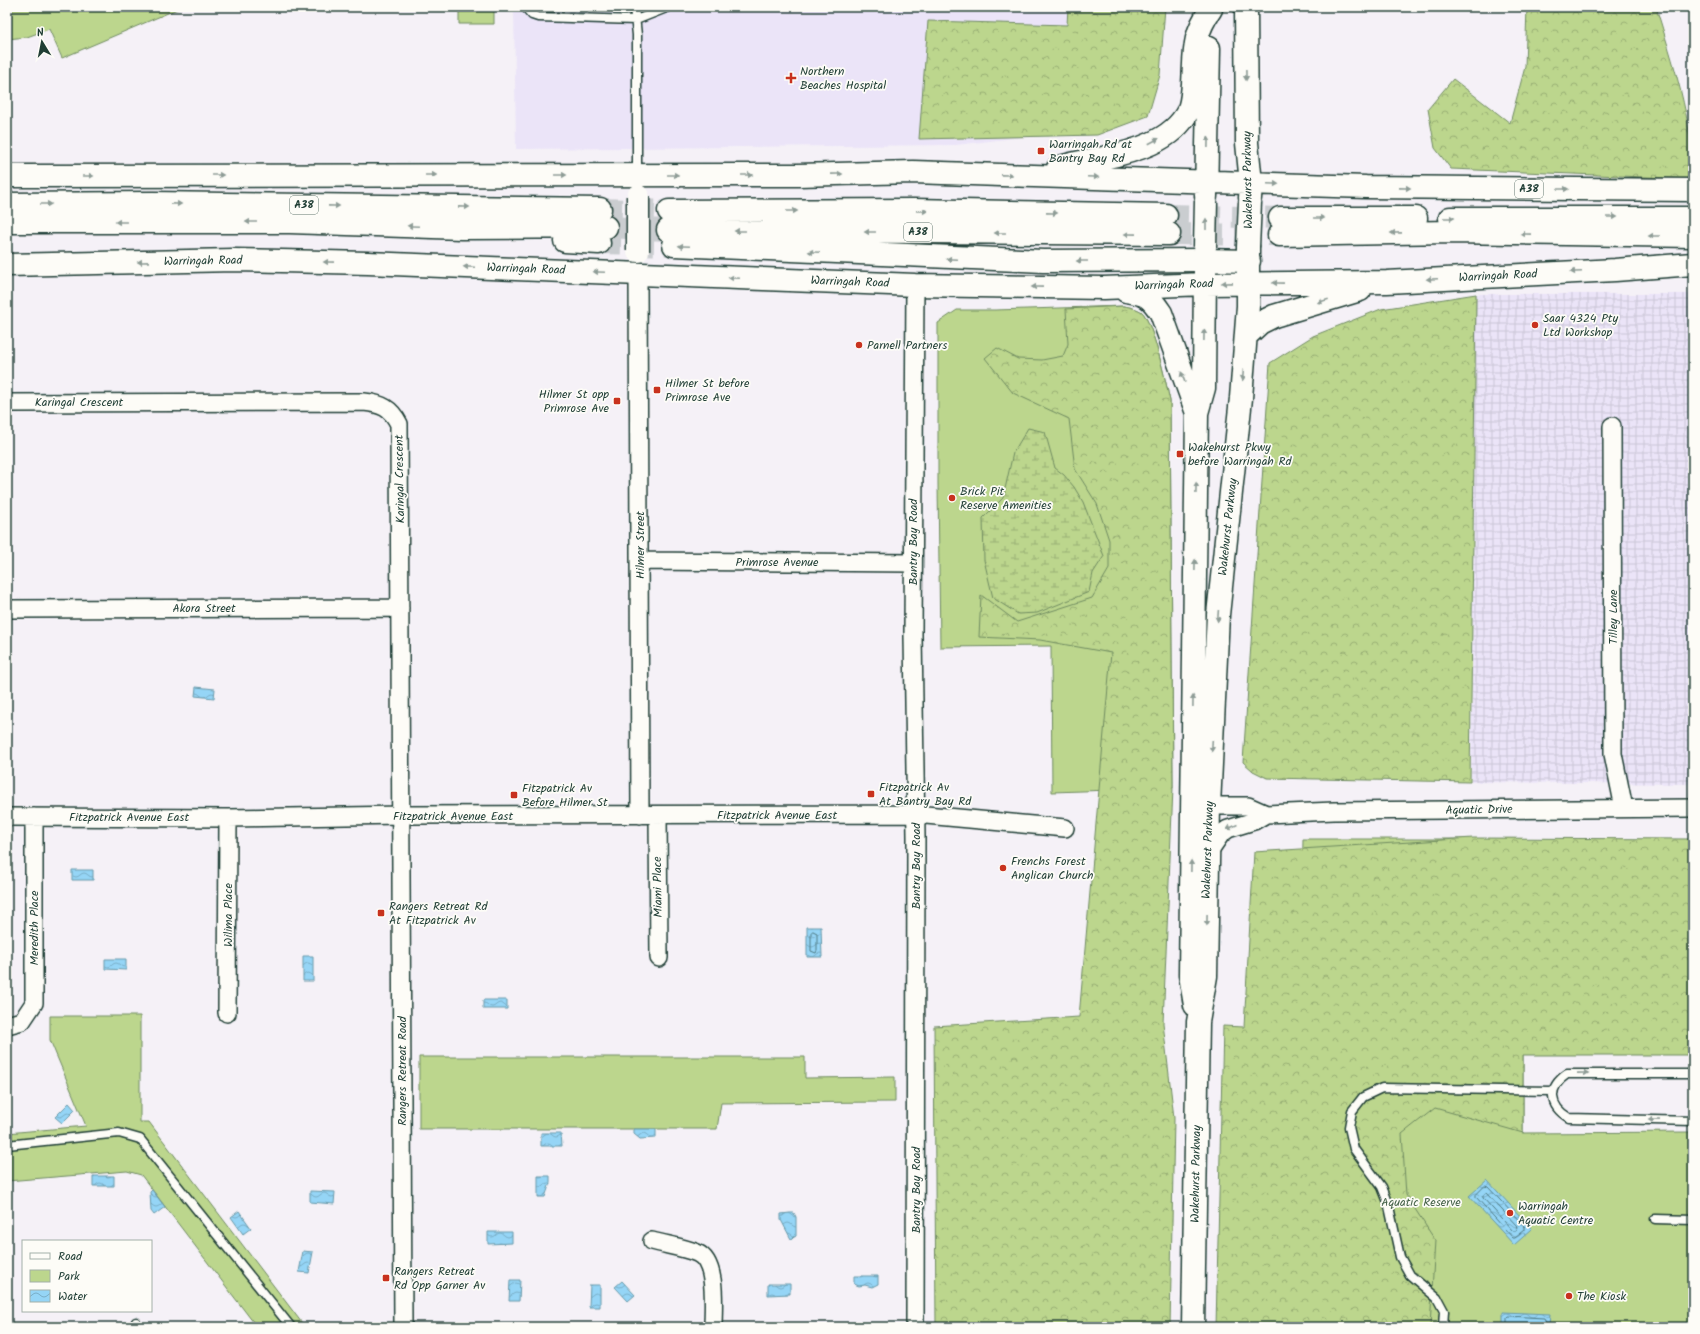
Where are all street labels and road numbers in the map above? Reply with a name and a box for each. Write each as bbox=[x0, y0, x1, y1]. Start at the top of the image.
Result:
street label: Wakehurst Parkway bbox=[1238, 131, 1258, 229]
road number: A38 bbox=[1515, 180, 1543, 198]
road number: A38 bbox=[290, 196, 318, 214]
road number: A38 bbox=[904, 223, 932, 241]
street label: Warringah Road bbox=[163, 251, 244, 271]
street label: Warringah Road bbox=[486, 258, 567, 280]
street label: Warringah Road bbox=[1458, 264, 1539, 288]
street label: Warringah Road bbox=[810, 271, 891, 293]
street label: Warringah Road bbox=[1134, 274, 1215, 296]
street label: Karingal Crescent bbox=[35, 393, 124, 412]
street label: Karingal Crescent bbox=[390, 434, 410, 523]
street label: Wakehurst Parkway bbox=[1213, 477, 1243, 577]
street label: Bantry Bay Road bbox=[904, 498, 923, 585]
street label: Hilmer Street bbox=[631, 511, 650, 579]
street label: Primrose Avenue bbox=[736, 553, 819, 572]
street label: Tilley Lane bbox=[1604, 589, 1623, 644]
street label: Akora Street bbox=[172, 599, 236, 618]
street label: Wakehurst Parkway bbox=[1197, 800, 1219, 899]
street label: Aquatic Drive bbox=[1445, 800, 1513, 820]
street label: Fitzpatrick Avenue East bbox=[717, 806, 837, 825]
street label: Fitzpatrick Avenue East bbox=[393, 807, 513, 826]
street label: Fitzpatrick Avenue East bbox=[69, 808, 189, 827]
street label: Bantry Bay Road bbox=[907, 822, 926, 909]
street label: Miami Place bbox=[648, 856, 668, 918]
street label: Wilima Place bbox=[219, 882, 238, 947]
street label: Meredith Place bbox=[25, 890, 44, 965]
street label: Rangers Retreat Road bbox=[393, 1015, 412, 1126]
street label: Wakehurst Parkway bbox=[1186, 1125, 1206, 1223]
street label: Bantry Bay Road bbox=[907, 1146, 926, 1233]

